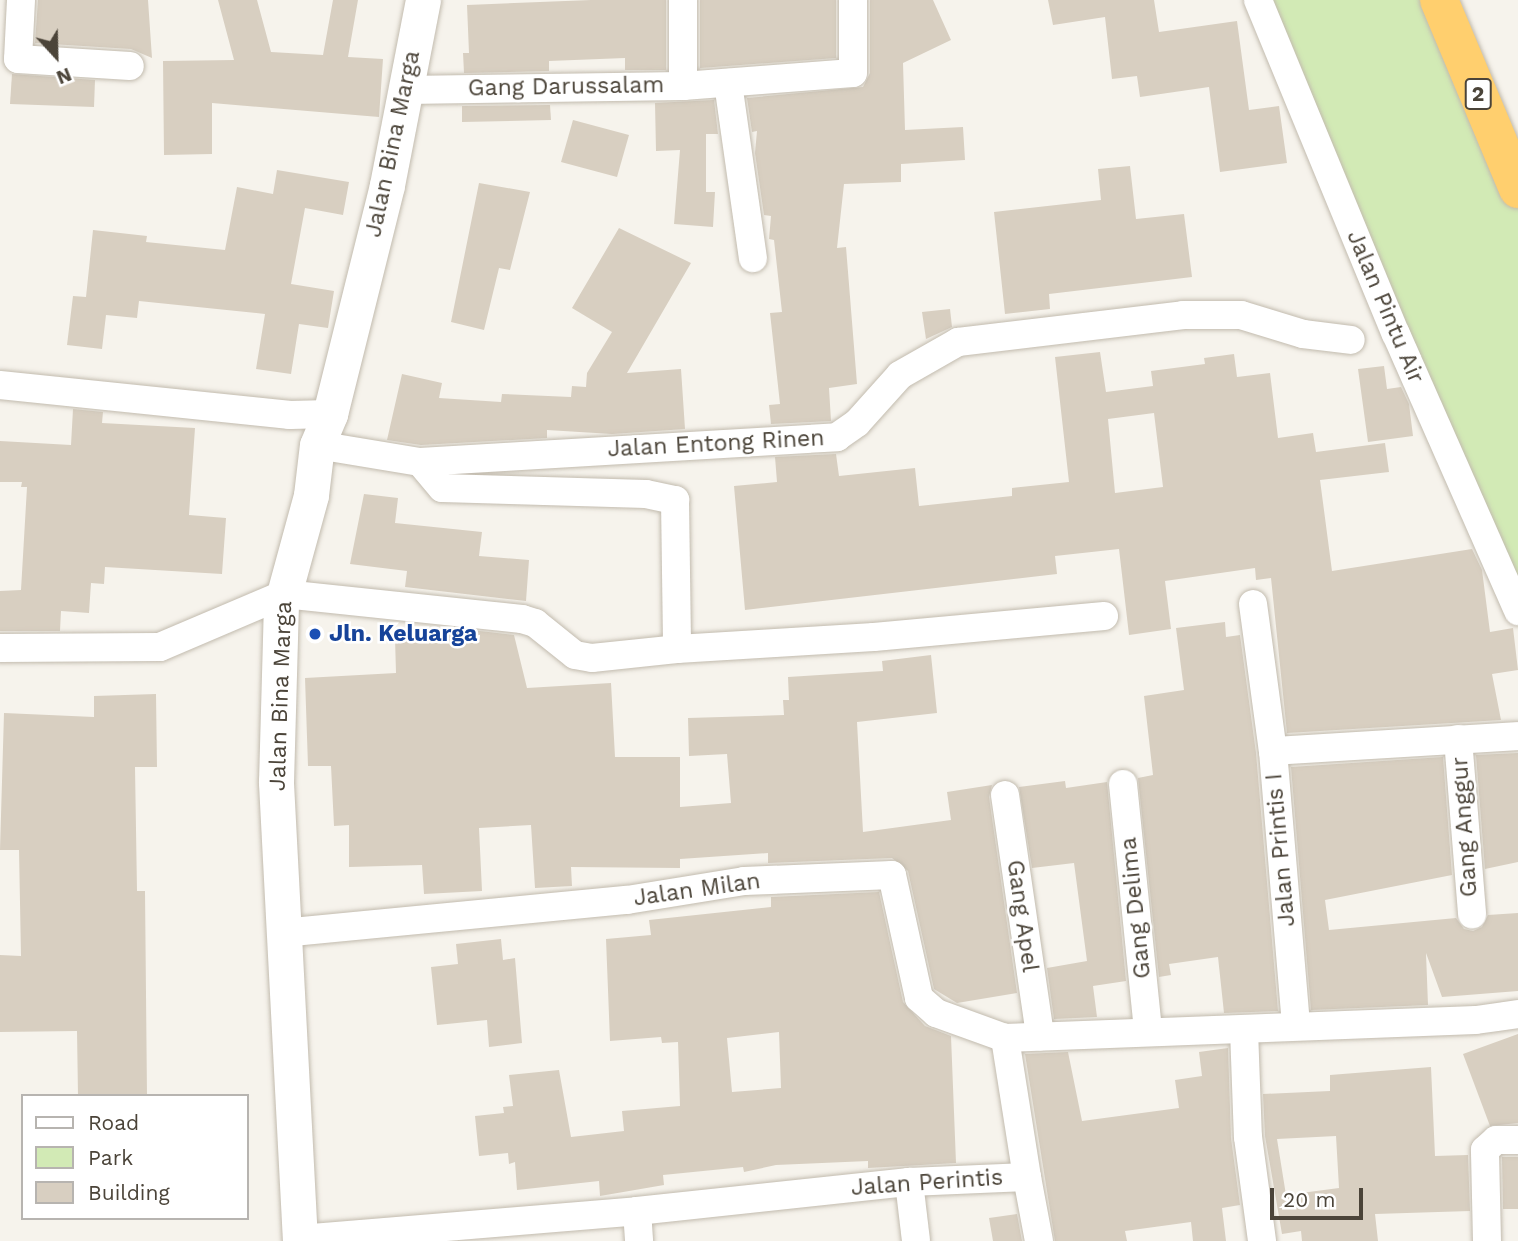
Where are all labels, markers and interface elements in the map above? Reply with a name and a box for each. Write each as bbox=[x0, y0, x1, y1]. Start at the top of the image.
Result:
north arrow bbox=[21, 21, 91, 91]
street label: Jalan Bina Marga bbox=[360, 48, 426, 240]
text: N bbox=[53, 63, 75, 89]
street label: Gang Darussalam bbox=[468, 71, 664, 103]
road number: 2 bbox=[1464, 76, 1492, 112]
street label: Jalan Pintu Air bbox=[1340, 226, 1430, 388]
street label: Jalan Entong Rinen bbox=[607, 425, 825, 463]
street label: Jalan Bina Marga bbox=[264, 600, 298, 792]
place label: Jln. Keluarga bbox=[329, 620, 477, 648]
marker: Jln. Keluarga bbox=[307, 626, 323, 642]
street label: Gang Anggur bbox=[1446, 755, 1484, 899]
street label: Jalan Printis I bbox=[1261, 772, 1301, 928]
street label: Gang Delima bbox=[1115, 836, 1157, 980]
street label: Gang Apel bbox=[1000, 858, 1044, 974]
street label: Jalan Milan bbox=[632, 867, 762, 913]
legend bbox=[21, 1094, 248, 1220]
text: Road bbox=[88, 1110, 139, 1135]
text: Park bbox=[88, 1145, 133, 1170]
street label: Jalan Perintis bbox=[850, 1164, 1004, 1202]
scale bar bbox=[1273, 1174, 1366, 1218]
text: Building bbox=[88, 1180, 170, 1205]
text: 20 m bbox=[1283, 1187, 1335, 1212]

